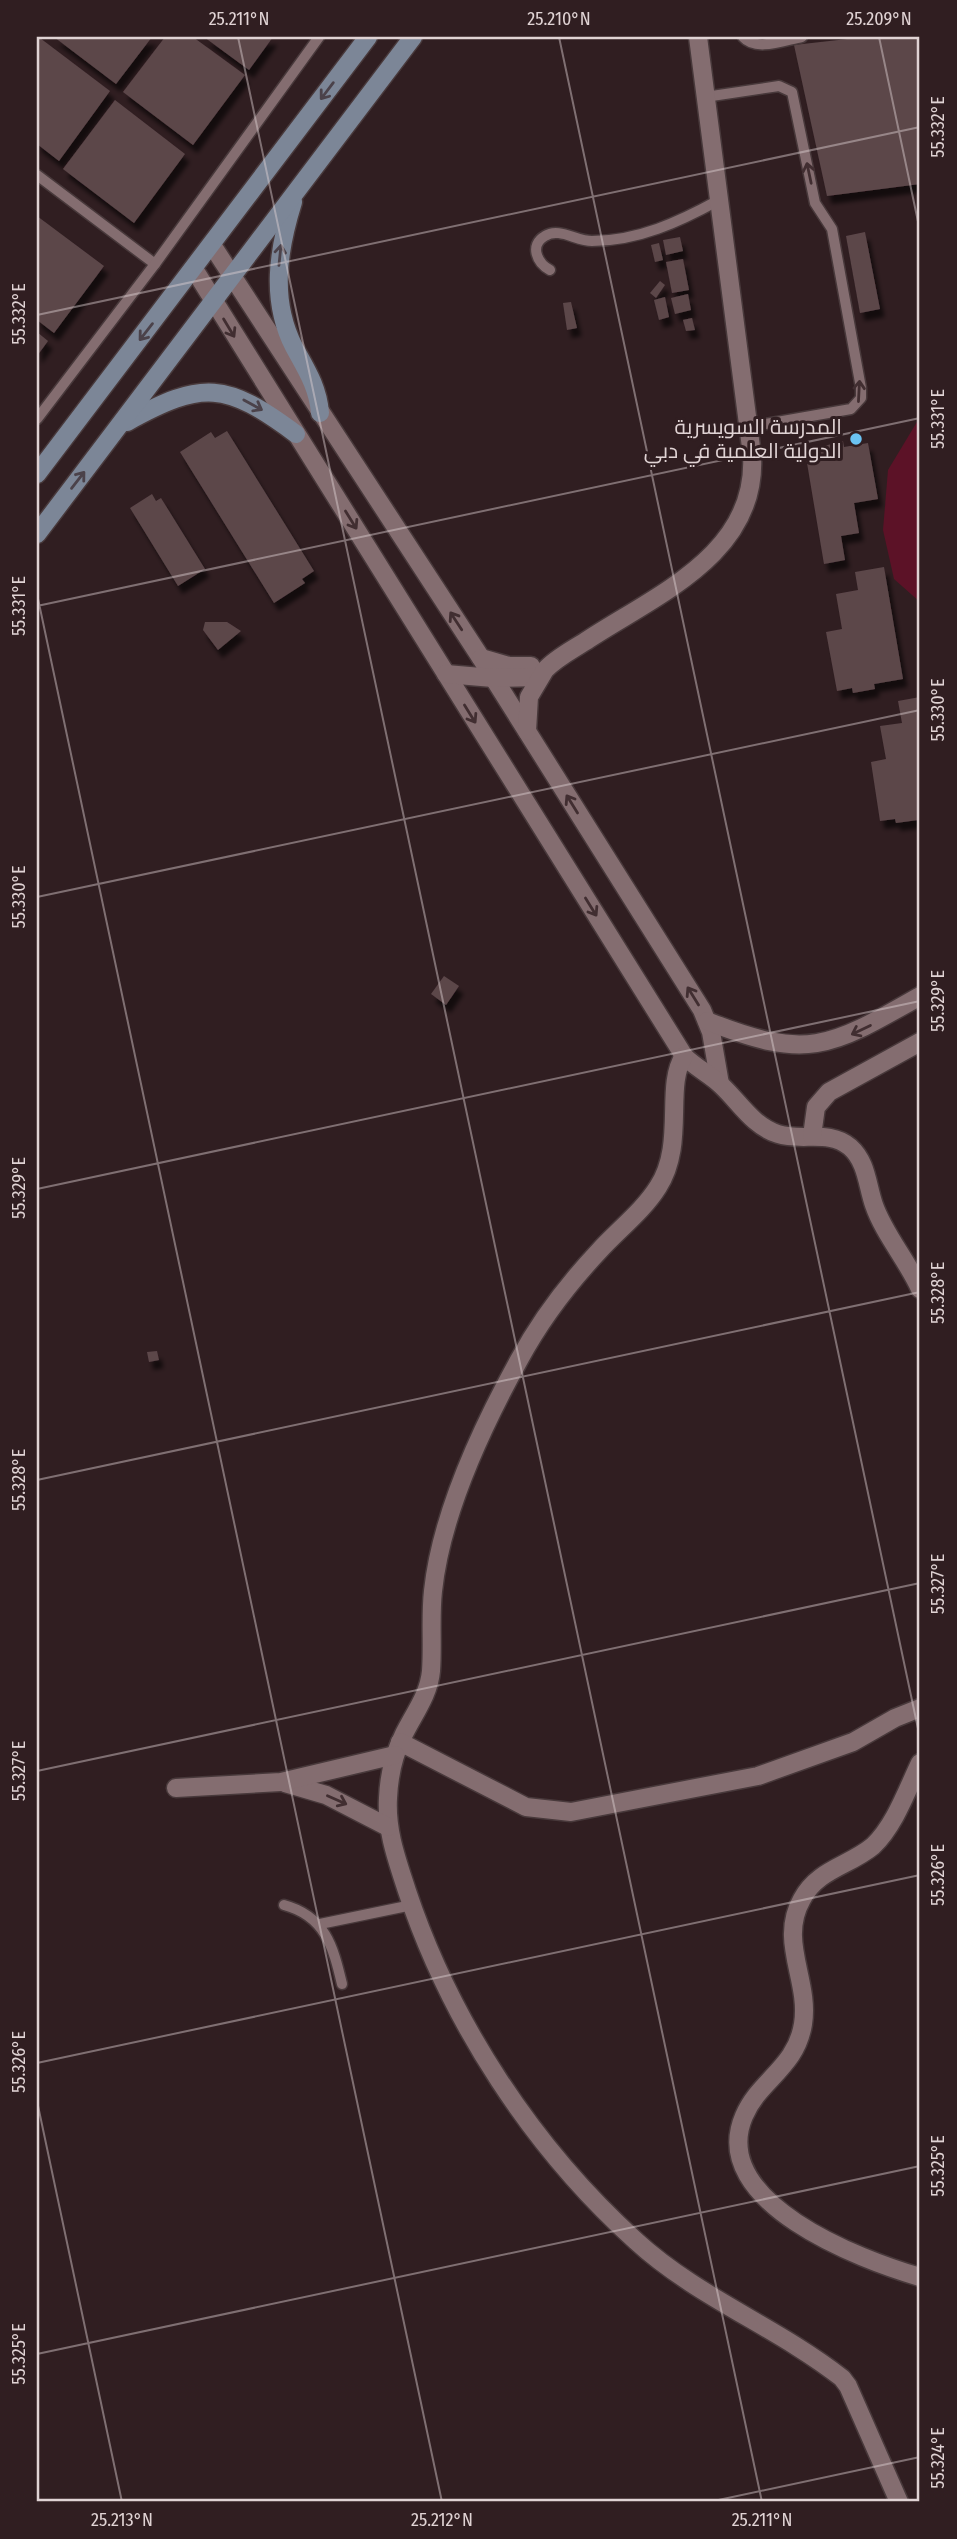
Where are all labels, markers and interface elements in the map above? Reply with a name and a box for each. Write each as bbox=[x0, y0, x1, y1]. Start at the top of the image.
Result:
text: 25.211°N bbox=[209, 8, 269, 30]
text: 25.210°N bbox=[527, 8, 591, 30]
text: 25.209°N bbox=[846, 8, 912, 30]
one-way arrow bbox=[319, 82, 334, 100]
text: 55.332°E bbox=[927, 96, 949, 158]
one-way arrow bbox=[801, 162, 815, 185]
one-way arrow bbox=[273, 244, 286, 267]
text: 55.332°E bbox=[8, 283, 30, 345]
one-way arrow bbox=[223, 317, 237, 337]
one-way arrow bbox=[138, 322, 153, 341]
one-way arrow bbox=[852, 380, 865, 403]
text: 55.331°E bbox=[927, 389, 949, 449]
one-way arrow bbox=[242, 398, 262, 412]
place label: المدرسة السويسرية الدولية العلمية في دبي bbox=[644, 414, 842, 467]
marker: المدرسة السويسرية الدولية العلمية في دبي bbox=[848, 431, 864, 447]
one-way arrow bbox=[71, 471, 86, 490]
one-way arrow bbox=[344, 510, 358, 530]
text: 55.331°E bbox=[8, 576, 30, 636]
one-way arrow bbox=[449, 611, 463, 631]
text: 55.330°E bbox=[927, 679, 949, 741]
one-way arrow bbox=[464, 703, 478, 723]
one-way arrow bbox=[565, 794, 579, 814]
text: 55.330°E bbox=[8, 866, 30, 928]
one-way arrow bbox=[584, 896, 598, 916]
text: 55.329°E bbox=[927, 970, 949, 1032]
one-way arrow bbox=[686, 987, 700, 1007]
one-way arrow bbox=[851, 1023, 872, 1037]
text: 55.329°E bbox=[8, 1157, 30, 1219]
text: 55.328°E bbox=[927, 1262, 949, 1324]
text: 55.328°E bbox=[8, 1449, 30, 1511]
text: 55.327°E bbox=[927, 1554, 949, 1614]
text: 55.327°E bbox=[8, 1741, 30, 1801]
one-way arrow bbox=[326, 1794, 347, 1807]
text: 55.326°E bbox=[927, 1844, 949, 1906]
text: 55.326°E bbox=[8, 2031, 30, 2093]
text: 55.325°E bbox=[927, 2135, 949, 2197]
text: 55.325°E bbox=[8, 2323, 30, 2385]
text: 55.324°E bbox=[927, 2427, 949, 2489]
text: 25.213°N bbox=[91, 2509, 153, 2531]
text: 25.212°N bbox=[411, 2509, 473, 2531]
text: 25.211°N bbox=[732, 2509, 792, 2531]

